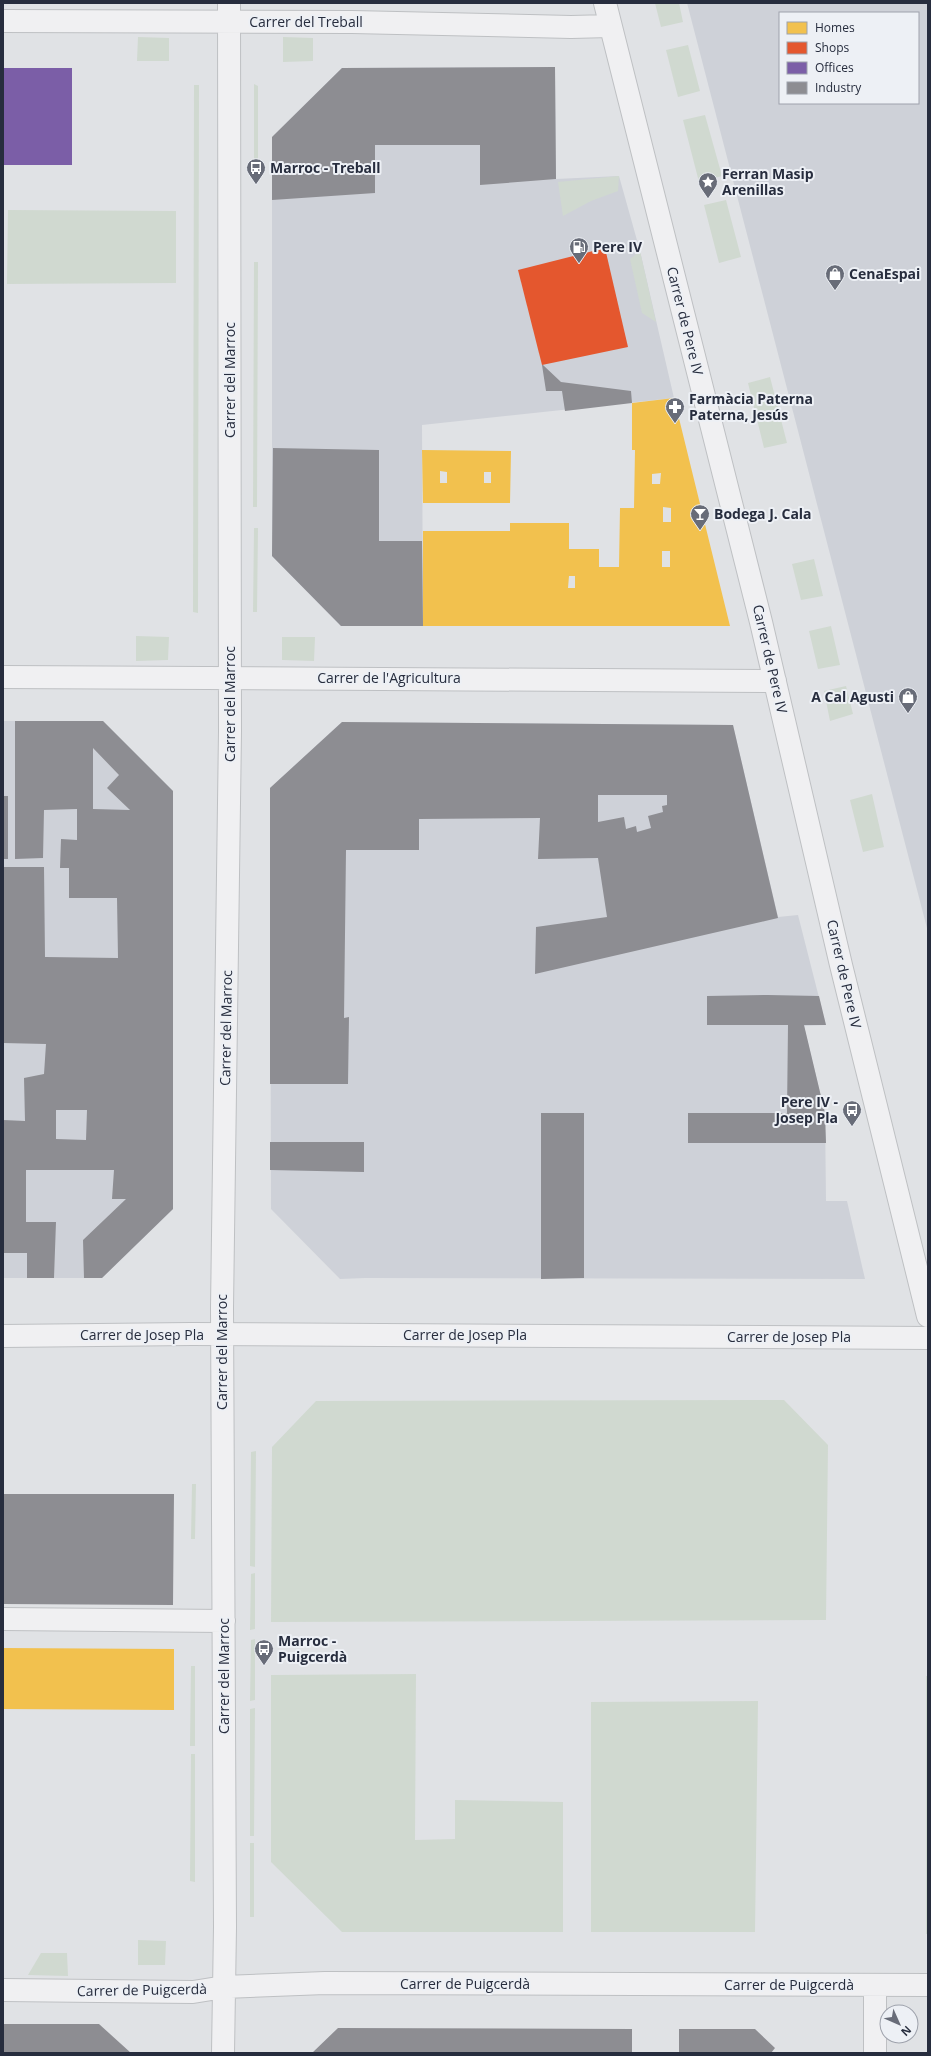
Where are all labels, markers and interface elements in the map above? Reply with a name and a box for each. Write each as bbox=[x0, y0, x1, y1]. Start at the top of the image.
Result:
street label: Carrer del Treball bbox=[249, 12, 363, 31]
legend bbox=[779, 12, 919, 104]
text: Homes bbox=[815, 19, 855, 36]
text: Shops bbox=[815, 39, 850, 56]
text: Offices bbox=[815, 59, 854, 76]
text: Industry bbox=[815, 79, 862, 96]
bus stop icon: Marroc - Treball bbox=[245, 157, 267, 185]
place label: Marroc - Treball bbox=[270, 158, 381, 177]
place label: Ferran Masip Arenillas bbox=[722, 164, 814, 199]
place icon: Ferran Masip Arenillas bbox=[697, 171, 719, 199]
fuel station icon: Pere IV bbox=[568, 236, 590, 264]
place label: Pere IV bbox=[593, 237, 643, 256]
shop icon: CenaEspai bbox=[824, 263, 846, 291]
place label: CenaEspai bbox=[849, 264, 920, 283]
street label: Carrer de Pere IV bbox=[663, 265, 708, 378]
street label: Carrer del Marroc bbox=[220, 322, 239, 438]
place label: Farmàcia Paterna Paterna, Jesús bbox=[689, 389, 813, 424]
pharmacy icon: Farmàcia Paterna Paterna, Jesús bbox=[664, 396, 686, 424]
bar icon: Bodega J. Cala bbox=[689, 503, 711, 531]
place label: Bodega J. Cala bbox=[714, 504, 812, 523]
street label: Carrer de Pere IV bbox=[749, 603, 792, 716]
street label: Carrer del Marroc bbox=[220, 646, 239, 762]
street label: Carrer de l'Agricultura bbox=[317, 668, 461, 687]
shop icon: A Cal Agusti bbox=[897, 686, 919, 714]
place label: A Cal Agusti bbox=[811, 687, 894, 706]
street label: Carrer de Pere IV bbox=[823, 918, 866, 1031]
street label: Carrer del Marroc bbox=[215, 970, 236, 1086]
place label: Pere IV - Josep Pla bbox=[773, 1092, 838, 1127]
bus stop icon: Pere IV - Josep Pla bbox=[841, 1099, 863, 1127]
street label: Carrer del Marroc bbox=[212, 1294, 231, 1410]
street label: Carrer de Josep Pla bbox=[80, 1325, 204, 1344]
street label: Carrer de Josep Pla bbox=[403, 1325, 527, 1344]
street label: Carrer de Josep Pla bbox=[727, 1327, 851, 1346]
street label: Carrer del Marroc bbox=[214, 1618, 233, 1734]
place label: Marroc - Puigcerdà bbox=[278, 1631, 347, 1666]
bus stop icon: Marroc - Puigcerdà bbox=[253, 1638, 275, 1666]
street label: Carrer de Puigcerdà bbox=[400, 1974, 530, 1993]
street label: Carrer de Puigcerdà bbox=[724, 1975, 854, 1994]
street label: Carrer de Puigcerdà bbox=[77, 1979, 207, 2000]
north arrow bbox=[879, 2004, 919, 2044]
text: N bbox=[898, 2023, 915, 2040]

